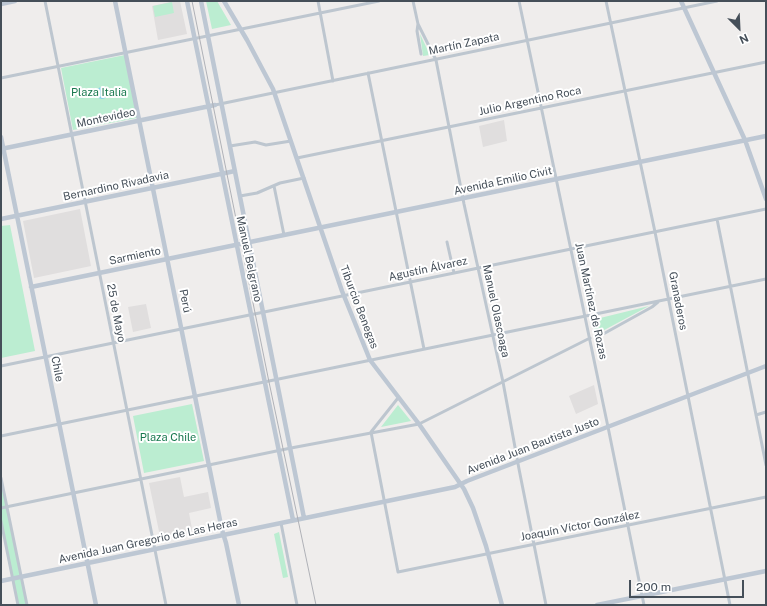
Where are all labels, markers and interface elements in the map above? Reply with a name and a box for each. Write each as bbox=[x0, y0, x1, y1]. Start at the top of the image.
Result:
north arrow bbox=[719, 8, 759, 48]
street label: Martín Zapata bbox=[428, 30, 500, 58]
text: N bbox=[738, 32, 750, 46]
street label: Julio Argentino Roca bbox=[478, 84, 582, 118]
park label: Plaza Italia bbox=[71, 86, 127, 100]
street label: Montevideo bbox=[76, 105, 136, 131]
street label: Avenida Emilio Civit bbox=[453, 164, 553, 198]
street label: Bernardino Rivadavia bbox=[62, 168, 170, 204]
street label: Manuel Belgrano bbox=[233, 215, 265, 303]
street label: Juan Martínez de Rozas bbox=[572, 241, 610, 361]
street label: Sarmiento bbox=[108, 244, 162, 268]
street label: Agustín Álvarez bbox=[387, 254, 469, 284]
street label: Tiburcio Benegas bbox=[337, 263, 381, 351]
street label: Manuel Olascoaga bbox=[480, 263, 512, 359]
street label: Granaderos bbox=[666, 271, 690, 331]
street label: 25 de Mayo bbox=[104, 283, 128, 343]
street label: Perú bbox=[176, 288, 194, 314]
street label: Chile bbox=[48, 355, 66, 383]
street label: Avenida Juan Bautista Justo bbox=[465, 415, 601, 477]
park label: Plaza Chile bbox=[140, 431, 196, 445]
street label: Joaquín Víctor González bbox=[519, 508, 641, 544]
street label: Avenida Juan Gregorio de Las Heras bbox=[57, 516, 239, 566]
scale bar bbox=[631, 572, 746, 598]
text: 200 m bbox=[636, 580, 671, 594]

